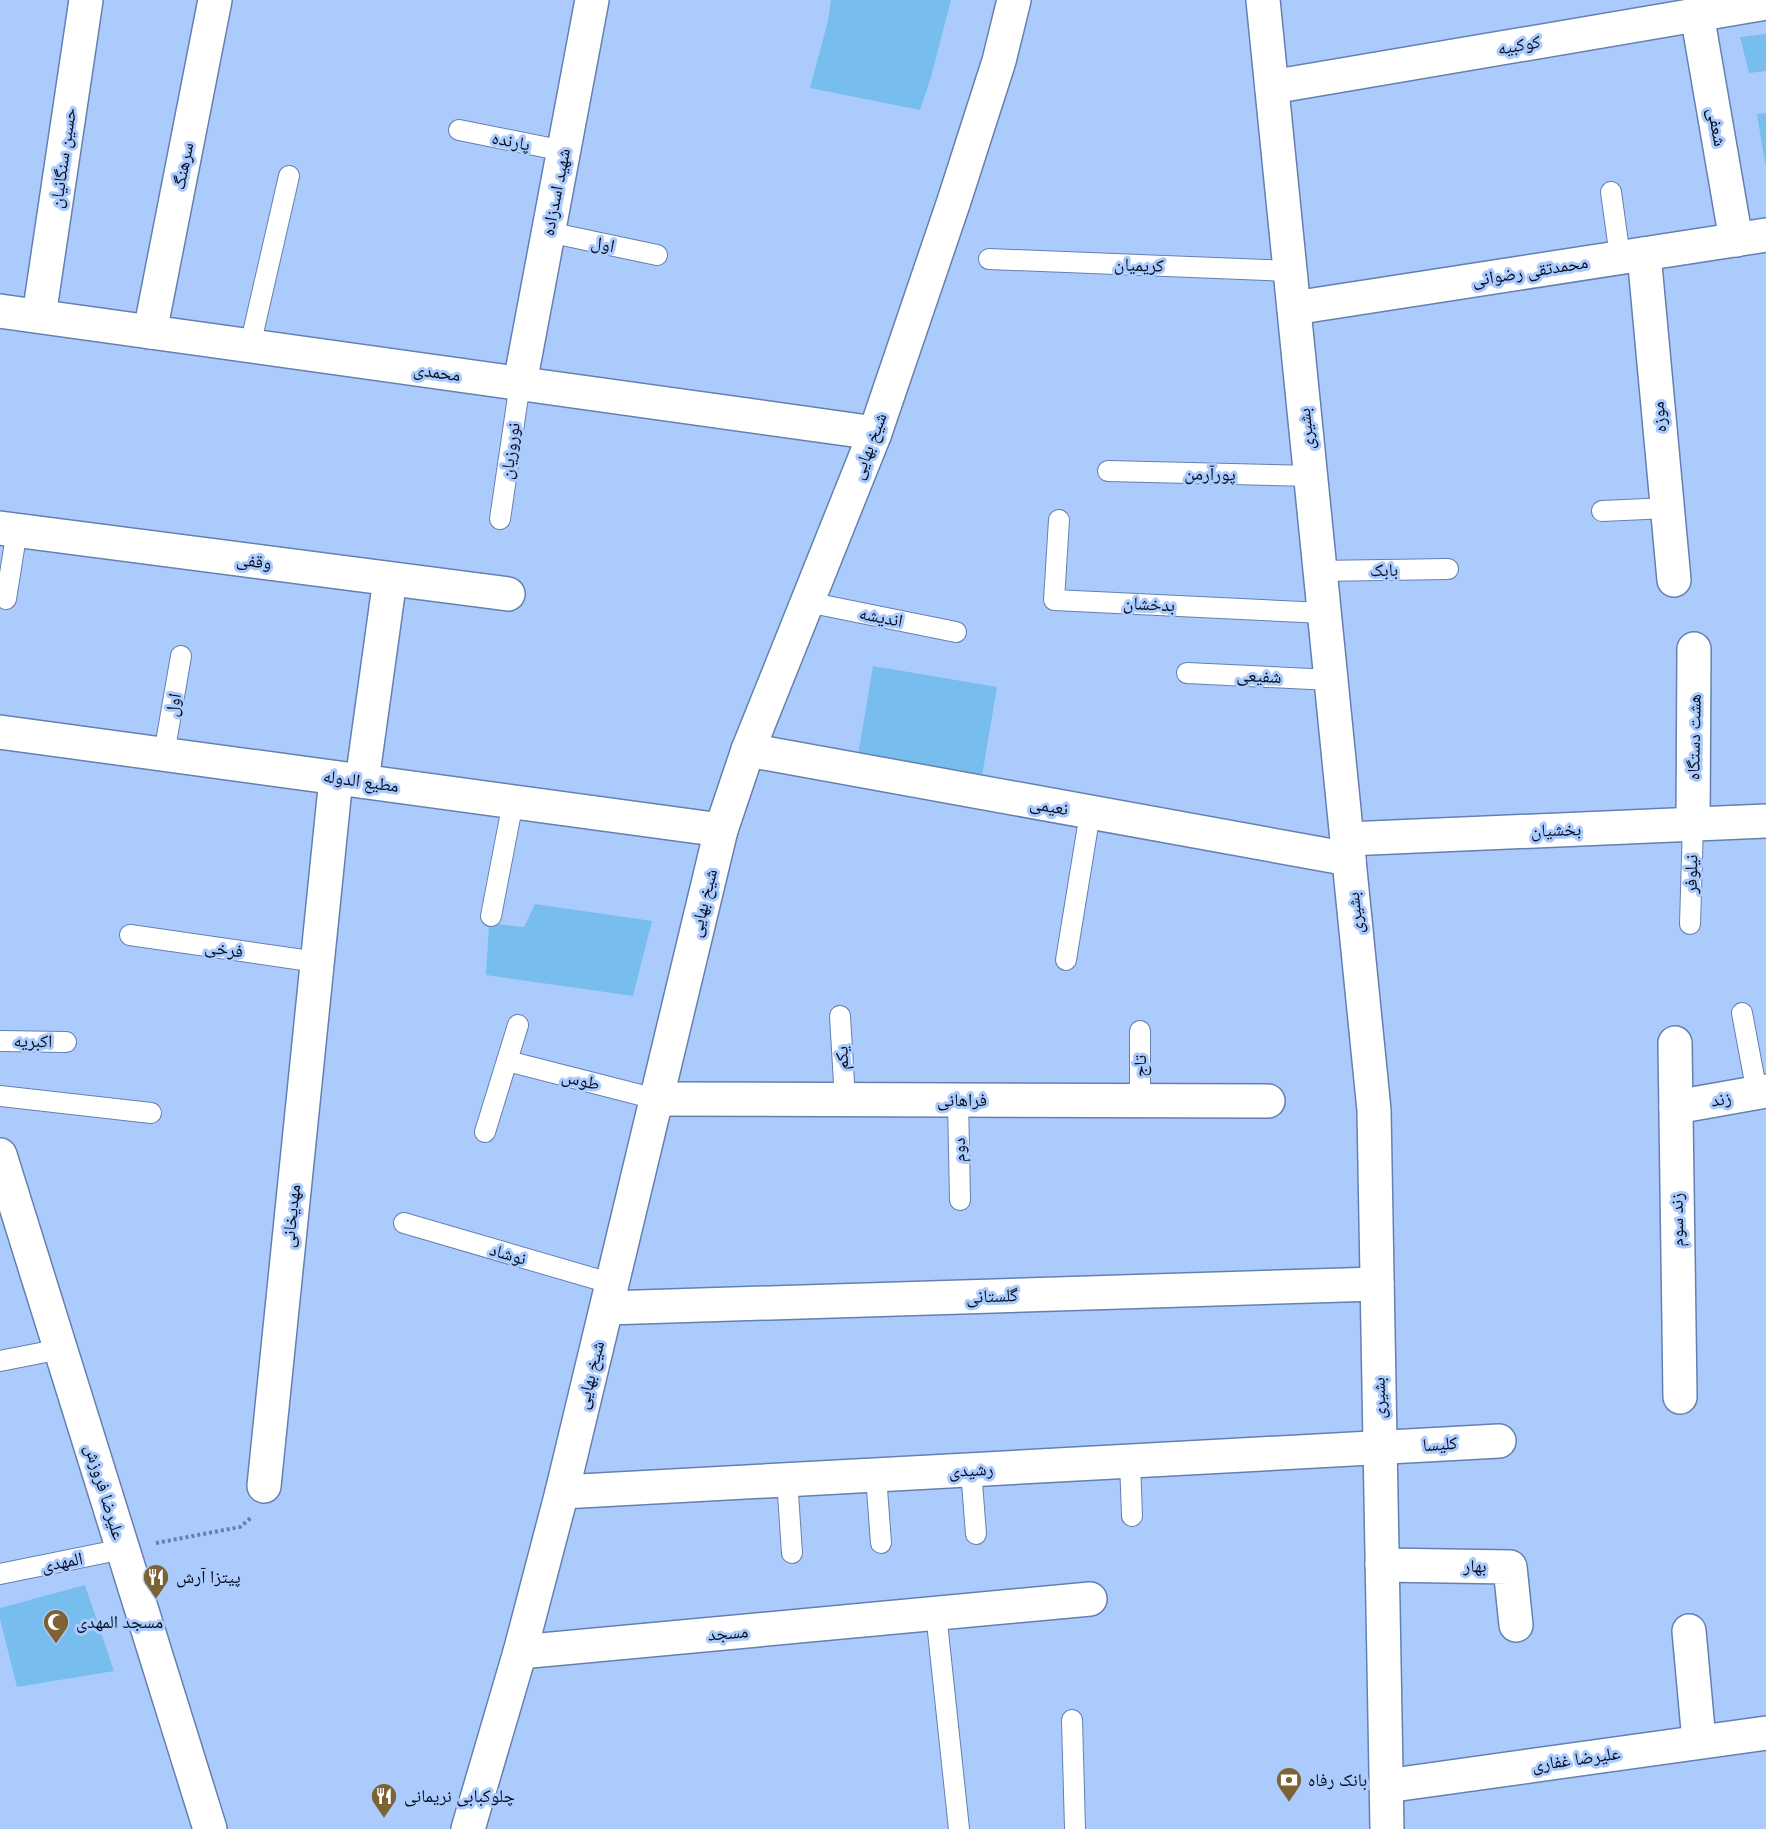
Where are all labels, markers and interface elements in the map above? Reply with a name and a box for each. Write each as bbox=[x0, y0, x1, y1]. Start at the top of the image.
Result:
street label: کوکبیه bbox=[1496, 30, 1543, 60]
street label: حسین سنگانیان bbox=[45, 106, 81, 210]
street label: شعفی bbox=[1703, 106, 1731, 148]
street label: پارنده bbox=[490, 127, 532, 156]
street label: سرهنگ bbox=[168, 141, 198, 191]
street label: شهید اسدزاده bbox=[537, 146, 575, 238]
street label: اول bbox=[589, 231, 617, 257]
street label: محمدتقی رضوانی bbox=[1470, 251, 1590, 291]
street label: کریمیان bbox=[1114, 253, 1165, 277]
street label: محمدی bbox=[412, 358, 462, 386]
street label: موزه bbox=[1647, 401, 1671, 433]
street label: بشیری bbox=[1293, 407, 1319, 451]
street label: شیخ بهایی bbox=[846, 410, 893, 483]
street label: نوروزیان bbox=[495, 421, 525, 481]
street label: پورآرمن bbox=[1184, 463, 1236, 486]
street label: وقفی bbox=[235, 548, 273, 574]
street label: بابک bbox=[1370, 559, 1398, 581]
street label: بدخشان bbox=[1122, 592, 1176, 616]
street label: اندیشه bbox=[857, 602, 905, 632]
street label: شفیعی bbox=[1236, 664, 1282, 688]
street label: اول bbox=[160, 692, 186, 718]
street label: هشت دستگاه bbox=[1682, 694, 1706, 780]
street label: مطیع الدوله bbox=[322, 765, 400, 798]
street label: نعیمی bbox=[1028, 792, 1070, 820]
street label: بخشیان bbox=[1530, 818, 1582, 842]
street label: نیلوفر bbox=[1680, 854, 1702, 895]
street label: شیخ بهایی bbox=[684, 867, 723, 940]
street label: بشیری bbox=[1342, 891, 1368, 935]
street label: فرخی bbox=[203, 935, 245, 963]
street label: اکبریه bbox=[14, 1030, 52, 1052]
street label: یکم bbox=[830, 1045, 855, 1071]
street label: تاج bbox=[1129, 1055, 1152, 1077]
street label: طوس bbox=[560, 1065, 602, 1095]
street label: زند bbox=[1709, 1086, 1733, 1112]
street label: فراهانی bbox=[937, 1089, 987, 1111]
street label: دوم bbox=[948, 1137, 971, 1163]
street label: مهدیخانی bbox=[277, 1183, 305, 1249]
street label: زند سوم bbox=[1666, 1193, 1689, 1247]
street label: نوشاد bbox=[487, 1238, 529, 1270]
street label: گلستانی bbox=[966, 1284, 1019, 1308]
street label: شیخ بهایی bbox=[571, 1339, 610, 1412]
street label: بشیری bbox=[1368, 1377, 1390, 1419]
street label: کلیسا bbox=[1422, 1432, 1459, 1456]
street label: علیرضا فروزش bbox=[80, 1442, 130, 1542]
street label: رشیدی bbox=[948, 1458, 994, 1482]
street label: المهدی bbox=[39, 1547, 85, 1577]
street label: بهار bbox=[1462, 1555, 1487, 1577]
restaurant icon: پیتزا آرش bbox=[141, 1562, 171, 1600]
place label: پیتزا آرش bbox=[176, 1566, 241, 1588]
mosque icon: مسجد المهدی bbox=[41, 1607, 71, 1645]
place label: مسجد المهدی bbox=[76, 1611, 163, 1633]
street label: مسجد bbox=[707, 1620, 749, 1646]
street label: علیرضا غفاری bbox=[1530, 1742, 1622, 1776]
bank icon: بانک رفاه bbox=[1274, 1765, 1304, 1803]
place label: بانک رفاه bbox=[1308, 1769, 1367, 1791]
restaurant icon: چلوکبابی نریمانی bbox=[369, 1781, 399, 1819]
place label: چلوکبابی نریمانی bbox=[404, 1785, 515, 1807]

